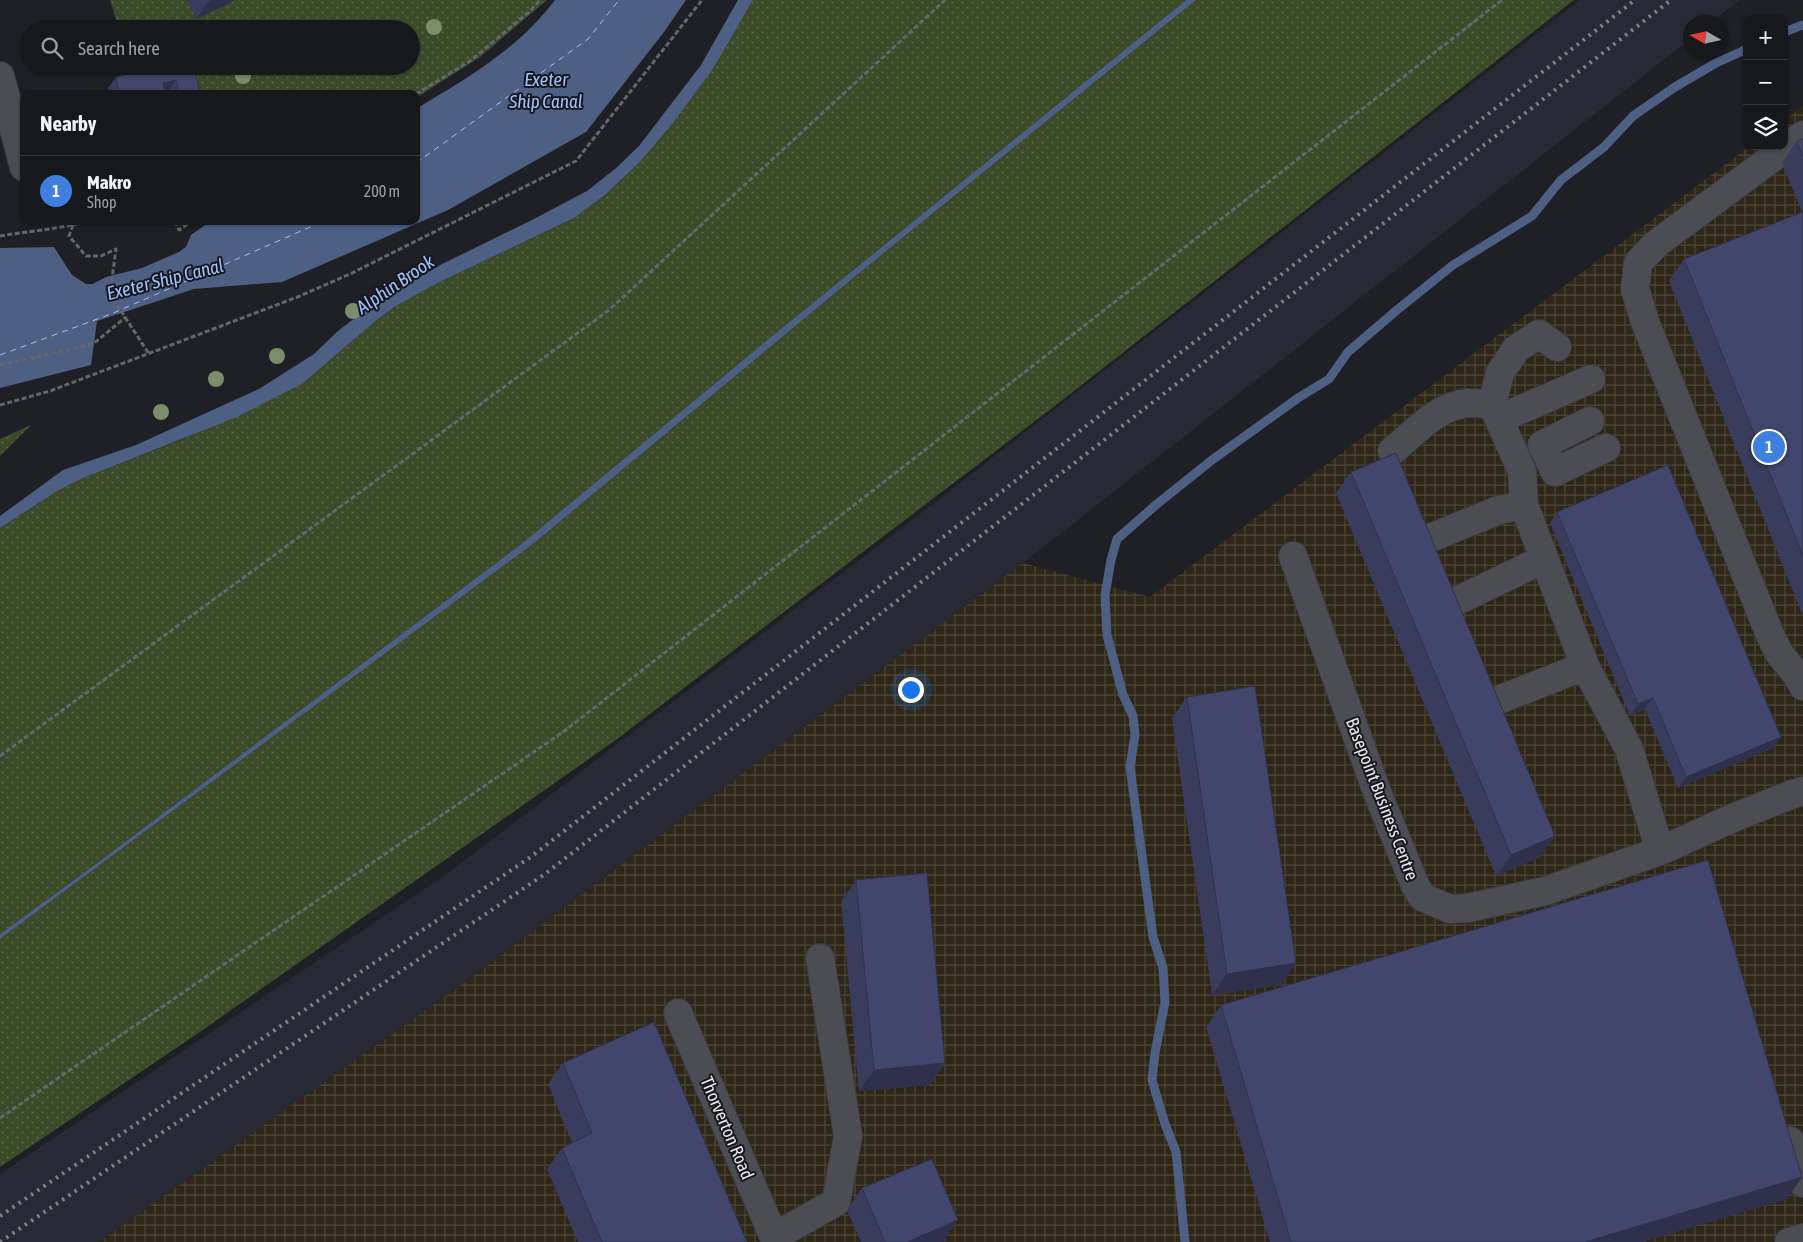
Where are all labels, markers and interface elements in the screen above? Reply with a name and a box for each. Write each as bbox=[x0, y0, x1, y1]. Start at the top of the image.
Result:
north arrow bbox=[1683, 15, 1728, 60]
map controls bbox=[1743, 15, 1788, 150]
button: + bbox=[1743, 15, 1788, 60]
search box bbox=[20, 20, 420, 75]
icon: search bbox=[38, 34, 66, 62]
text: Search here bbox=[78, 37, 160, 59]
button: − bbox=[1743, 60, 1788, 105]
water label: Exeter Ship Canal bbox=[508, 68, 583, 112]
button: layers bbox=[1743, 105, 1788, 150]
text: Nearby bbox=[40, 111, 96, 135]
text: Makro bbox=[87, 171, 131, 193]
text: 1 bbox=[52, 182, 60, 200]
text: 200 m bbox=[364, 182, 400, 200]
text: Shop bbox=[87, 193, 117, 211]
water label: Alphin Brook bbox=[351, 250, 439, 319]
water label: Exeter Ship Canal bbox=[104, 254, 226, 304]
pin: 1 bbox=[1753, 428, 1785, 466]
your location bbox=[898, 677, 924, 703]
street label: Basepoint Business Centre bbox=[1342, 715, 1423, 883]
street label: Thorverton Road bbox=[696, 1073, 759, 1182]

